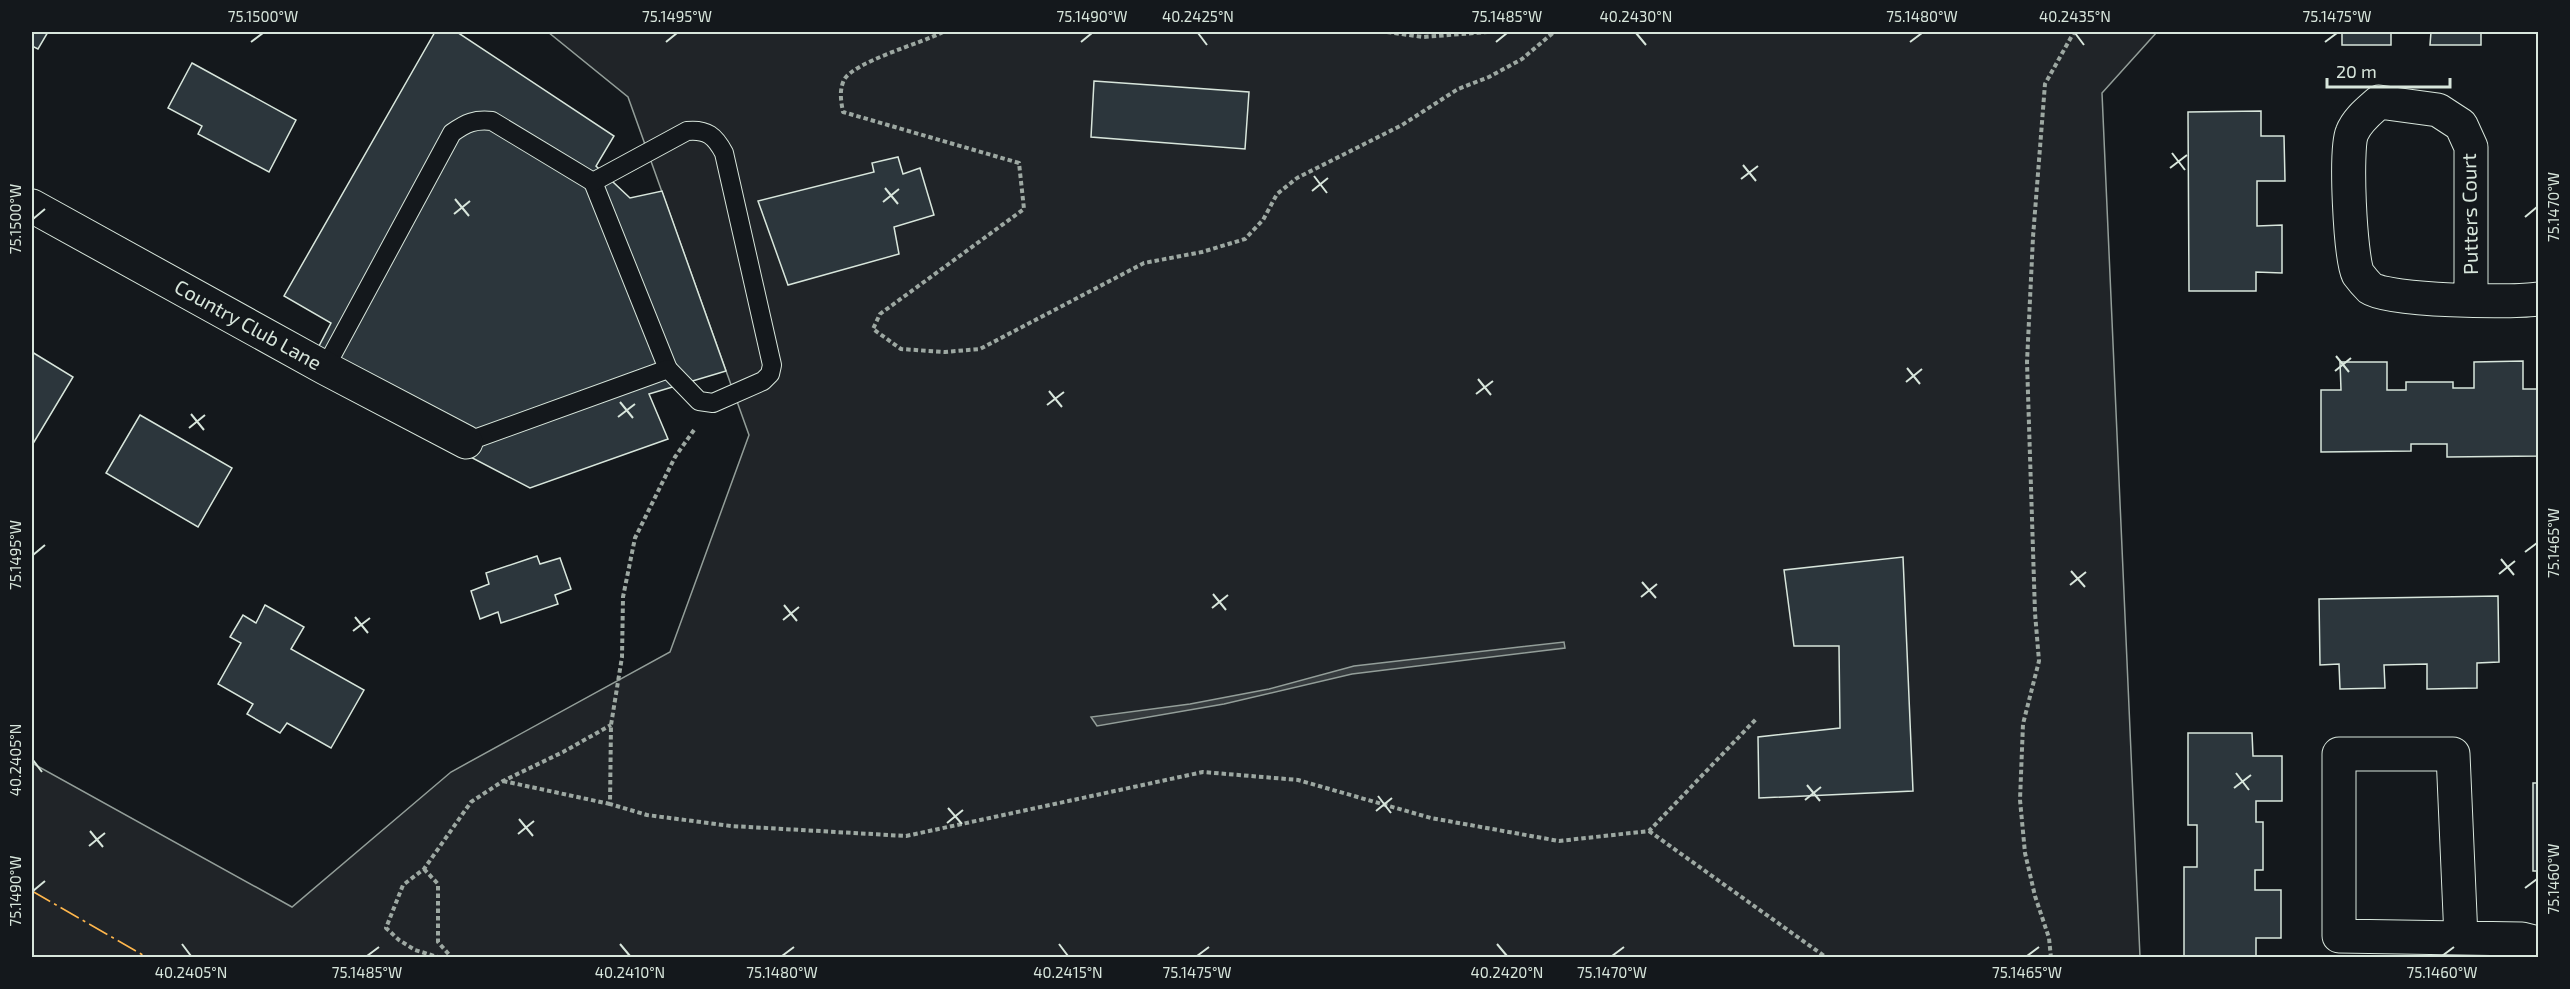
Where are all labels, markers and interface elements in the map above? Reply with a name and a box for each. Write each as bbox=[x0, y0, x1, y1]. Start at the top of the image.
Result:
text: 75.1500°W bbox=[228, 7, 298, 25]
text: 75.1495°W bbox=[642, 7, 712, 25]
text: 75.1490°W bbox=[1057, 7, 1128, 25]
text: 40.2425°N bbox=[1162, 7, 1234, 25]
text: 75.1485°W bbox=[1472, 7, 1542, 25]
text: 40.2430°N bbox=[1600, 7, 1672, 25]
text: 75.1480°W bbox=[1886, 7, 1958, 25]
text: 40.2435°N bbox=[2039, 7, 2111, 25]
text: 75.1475°W bbox=[2302, 7, 2372, 25]
scale bar bbox=[2327, 51, 2450, 89]
text: 20 m bbox=[2336, 60, 2377, 82]
street label: Putters Court bbox=[2456, 153, 2482, 275]
text: 75.1470°W bbox=[2544, 172, 2562, 242]
text: 75.1500°W bbox=[6, 184, 24, 254]
street label: Country Club Lane bbox=[171, 274, 326, 374]
text: 75.1465°W bbox=[2544, 508, 2562, 578]
text: 75.1495°W bbox=[6, 520, 24, 590]
text: 40.2405°N bbox=[6, 724, 24, 796]
text: 75.1460°W bbox=[2544, 844, 2562, 915]
text: 75.1490°W bbox=[6, 856, 24, 927]
text: 40.2405°N bbox=[155, 963, 227, 981]
text: 75.1485°W bbox=[332, 963, 402, 981]
text: 40.2410°N bbox=[595, 963, 665, 981]
text: 75.1480°W bbox=[746, 963, 818, 981]
text: 40.2415°N bbox=[1033, 963, 1103, 981]
text: 75.1475°W bbox=[1162, 963, 1232, 981]
text: 40.2420°N bbox=[1471, 963, 1543, 981]
text: 75.1470°W bbox=[1577, 963, 1647, 981]
text: 75.1465°W bbox=[1992, 963, 2062, 981]
text: 75.1460°W bbox=[2407, 963, 2478, 981]

